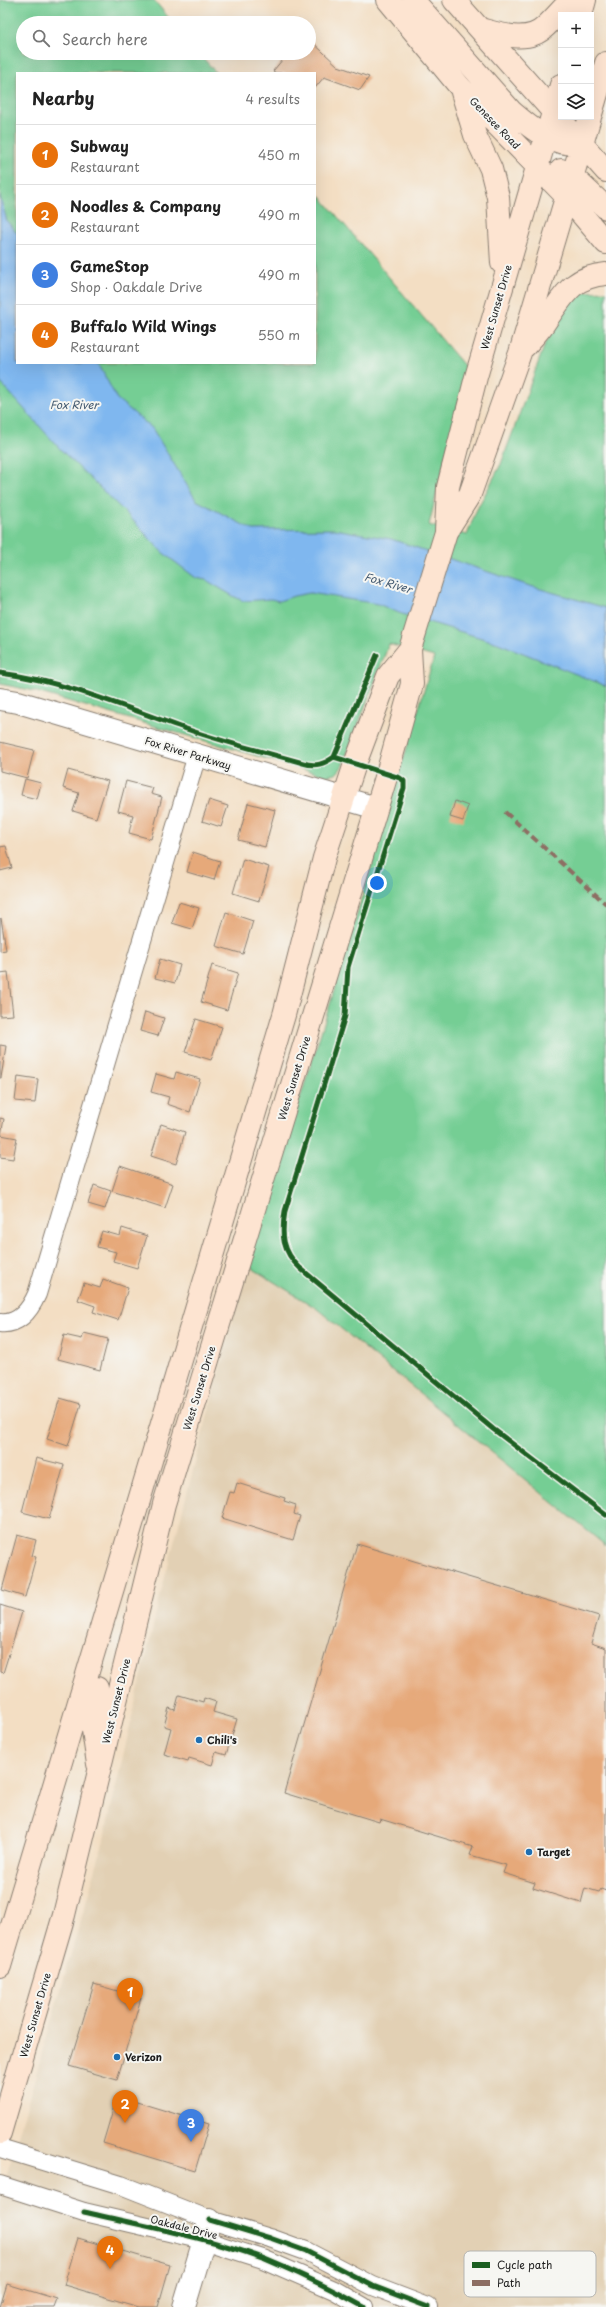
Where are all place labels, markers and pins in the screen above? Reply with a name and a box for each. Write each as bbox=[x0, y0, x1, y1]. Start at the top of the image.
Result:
place label: Chili's bbox=[207, 1732, 237, 1747]
marker: Chili's bbox=[194, 1735, 204, 1745]
place label: Target bbox=[537, 1844, 571, 1859]
marker: Target bbox=[524, 1847, 534, 1857]
pin: 1 bbox=[117, 1978, 143, 2011]
place label: Verizon bbox=[125, 2049, 162, 2064]
marker: Verizon bbox=[112, 2052, 122, 2062]
pin: 2 bbox=[112, 2090, 138, 2123]
pin: 3 bbox=[178, 2109, 204, 2142]
pin: 4 bbox=[97, 2236, 123, 2269]

